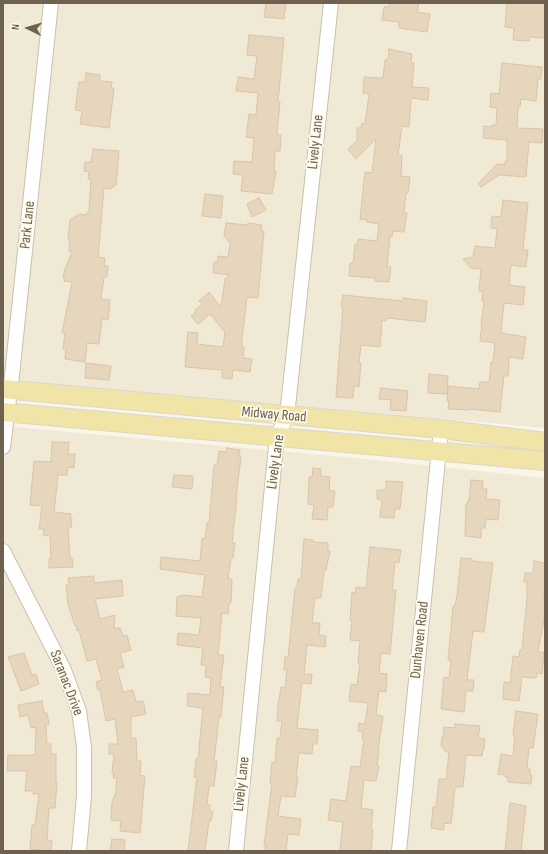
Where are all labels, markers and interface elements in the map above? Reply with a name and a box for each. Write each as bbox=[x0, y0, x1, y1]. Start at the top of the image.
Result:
north arrow bbox=[8, 8, 48, 48]
text: N bbox=[9, 23, 22, 30]
street label: Lively Lane bbox=[304, 114, 328, 170]
street label: Park Lane bbox=[17, 200, 39, 250]
street label: Midway Road bbox=[241, 403, 307, 427]
street label: Lively Lane bbox=[263, 434, 289, 490]
street label: Dunhaven Road bbox=[407, 600, 433, 680]
street label: Saranac Drive bbox=[45, 648, 87, 718]
street label: Lively Lane bbox=[230, 756, 254, 812]

